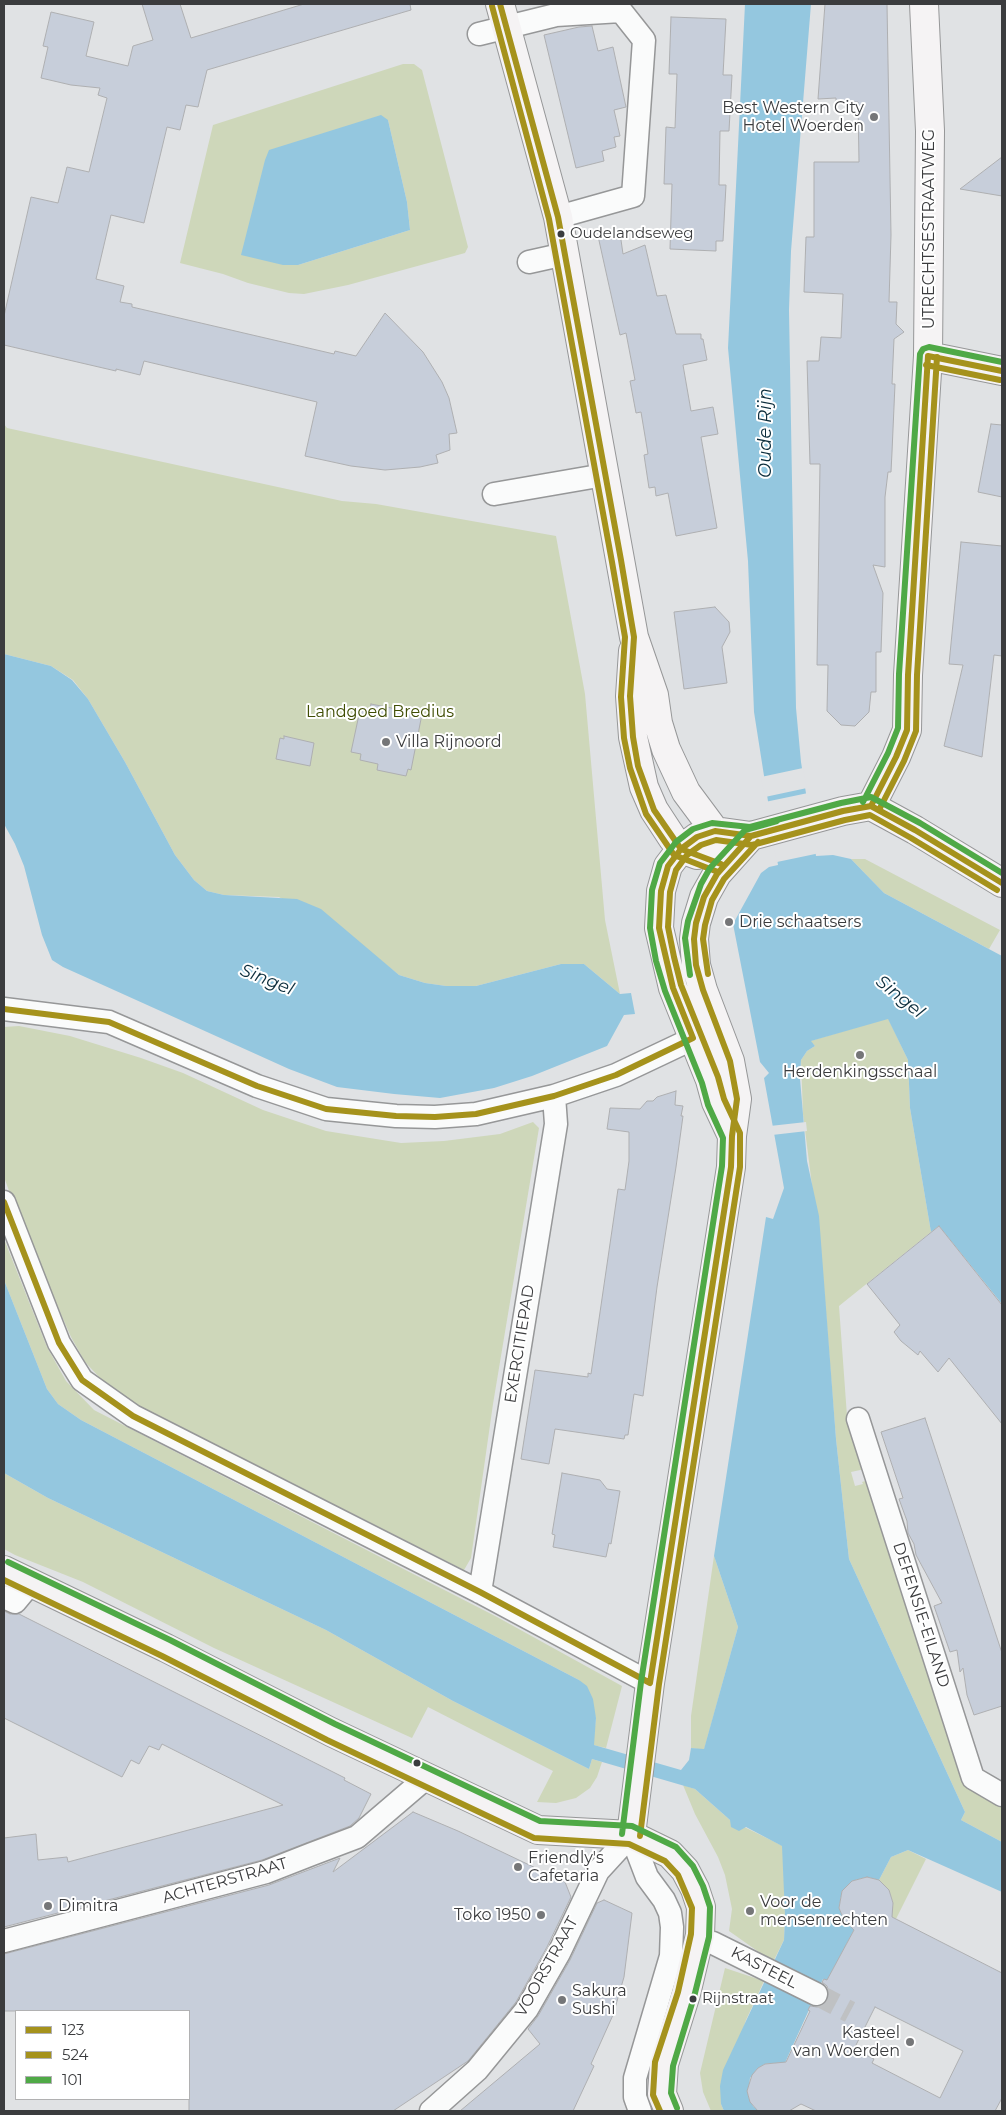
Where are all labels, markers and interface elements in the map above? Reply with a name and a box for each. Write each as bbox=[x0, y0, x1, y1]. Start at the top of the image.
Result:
place label: Best Western City Hotel Woerden bbox=[722, 98, 864, 136]
marker: Best Western City Hotel Woerden bbox=[868, 111, 880, 123]
street label: UTRECHTSESTRAATWEG bbox=[919, 129, 939, 329]
place label: Oudelandseweg bbox=[570, 225, 694, 243]
marker: Oudelandseweg bbox=[556, 229, 566, 239]
water label: Oude Rijn bbox=[755, 388, 777, 478]
park label: Landgoed Bredius bbox=[306, 702, 454, 722]
place label: Villa Rijnoord bbox=[396, 732, 502, 752]
marker: Villa Rijnoord bbox=[380, 736, 392, 748]
place label: Drie schaatsers bbox=[739, 912, 861, 932]
marker: Drie schaatsers bbox=[723, 916, 735, 928]
water label: Singel bbox=[237, 959, 297, 1001]
water label: Singel bbox=[871, 971, 929, 1023]
marker: Herdenkingsschaal bbox=[854, 1049, 866, 1061]
place label: Herdenkingsschaal bbox=[783, 1062, 937, 1082]
street label: EXERCITIEPAD bbox=[501, 1284, 539, 1404]
street label: DEFENSIE-EILAND bbox=[888, 1540, 954, 1690]
unlabelled marker bbox=[412, 1758, 422, 1768]
place label: Friendly's Cafetaria bbox=[528, 1848, 604, 1886]
street label: ACHTERSTRAAT bbox=[160, 1854, 290, 1908]
marker: Friendly's Cafetaria bbox=[512, 1861, 524, 1873]
place label: Voor de mensenrechten bbox=[760, 1892, 888, 1930]
place label: Dimitra bbox=[58, 1896, 118, 1916]
marker: Dimitra bbox=[42, 1900, 54, 1912]
place label: Toko 1950 bbox=[454, 1905, 531, 1925]
marker: Voor de mensenrechten bbox=[744, 1905, 756, 1917]
marker: Toko 1950 bbox=[535, 1909, 547, 1921]
street label: VOORSTRAAT bbox=[512, 1914, 582, 2020]
street label: KASTEEL bbox=[728, 1943, 800, 1993]
place label: Sakura Sushi bbox=[572, 1981, 627, 2019]
place label: Rijnstraat bbox=[702, 1990, 774, 2008]
marker: Sakura Sushi bbox=[556, 1994, 568, 2006]
marker: Rijnstraat bbox=[688, 1994, 698, 2004]
legend bbox=[15, 2010, 190, 2100]
text: 123 bbox=[62, 2020, 84, 2039]
place label: Kasteel van Woerden bbox=[793, 2023, 900, 2061]
marker: Kasteel van Woerden bbox=[904, 2036, 916, 2048]
text: 524 bbox=[62, 2045, 89, 2064]
text: 101 bbox=[62, 2070, 83, 2089]

